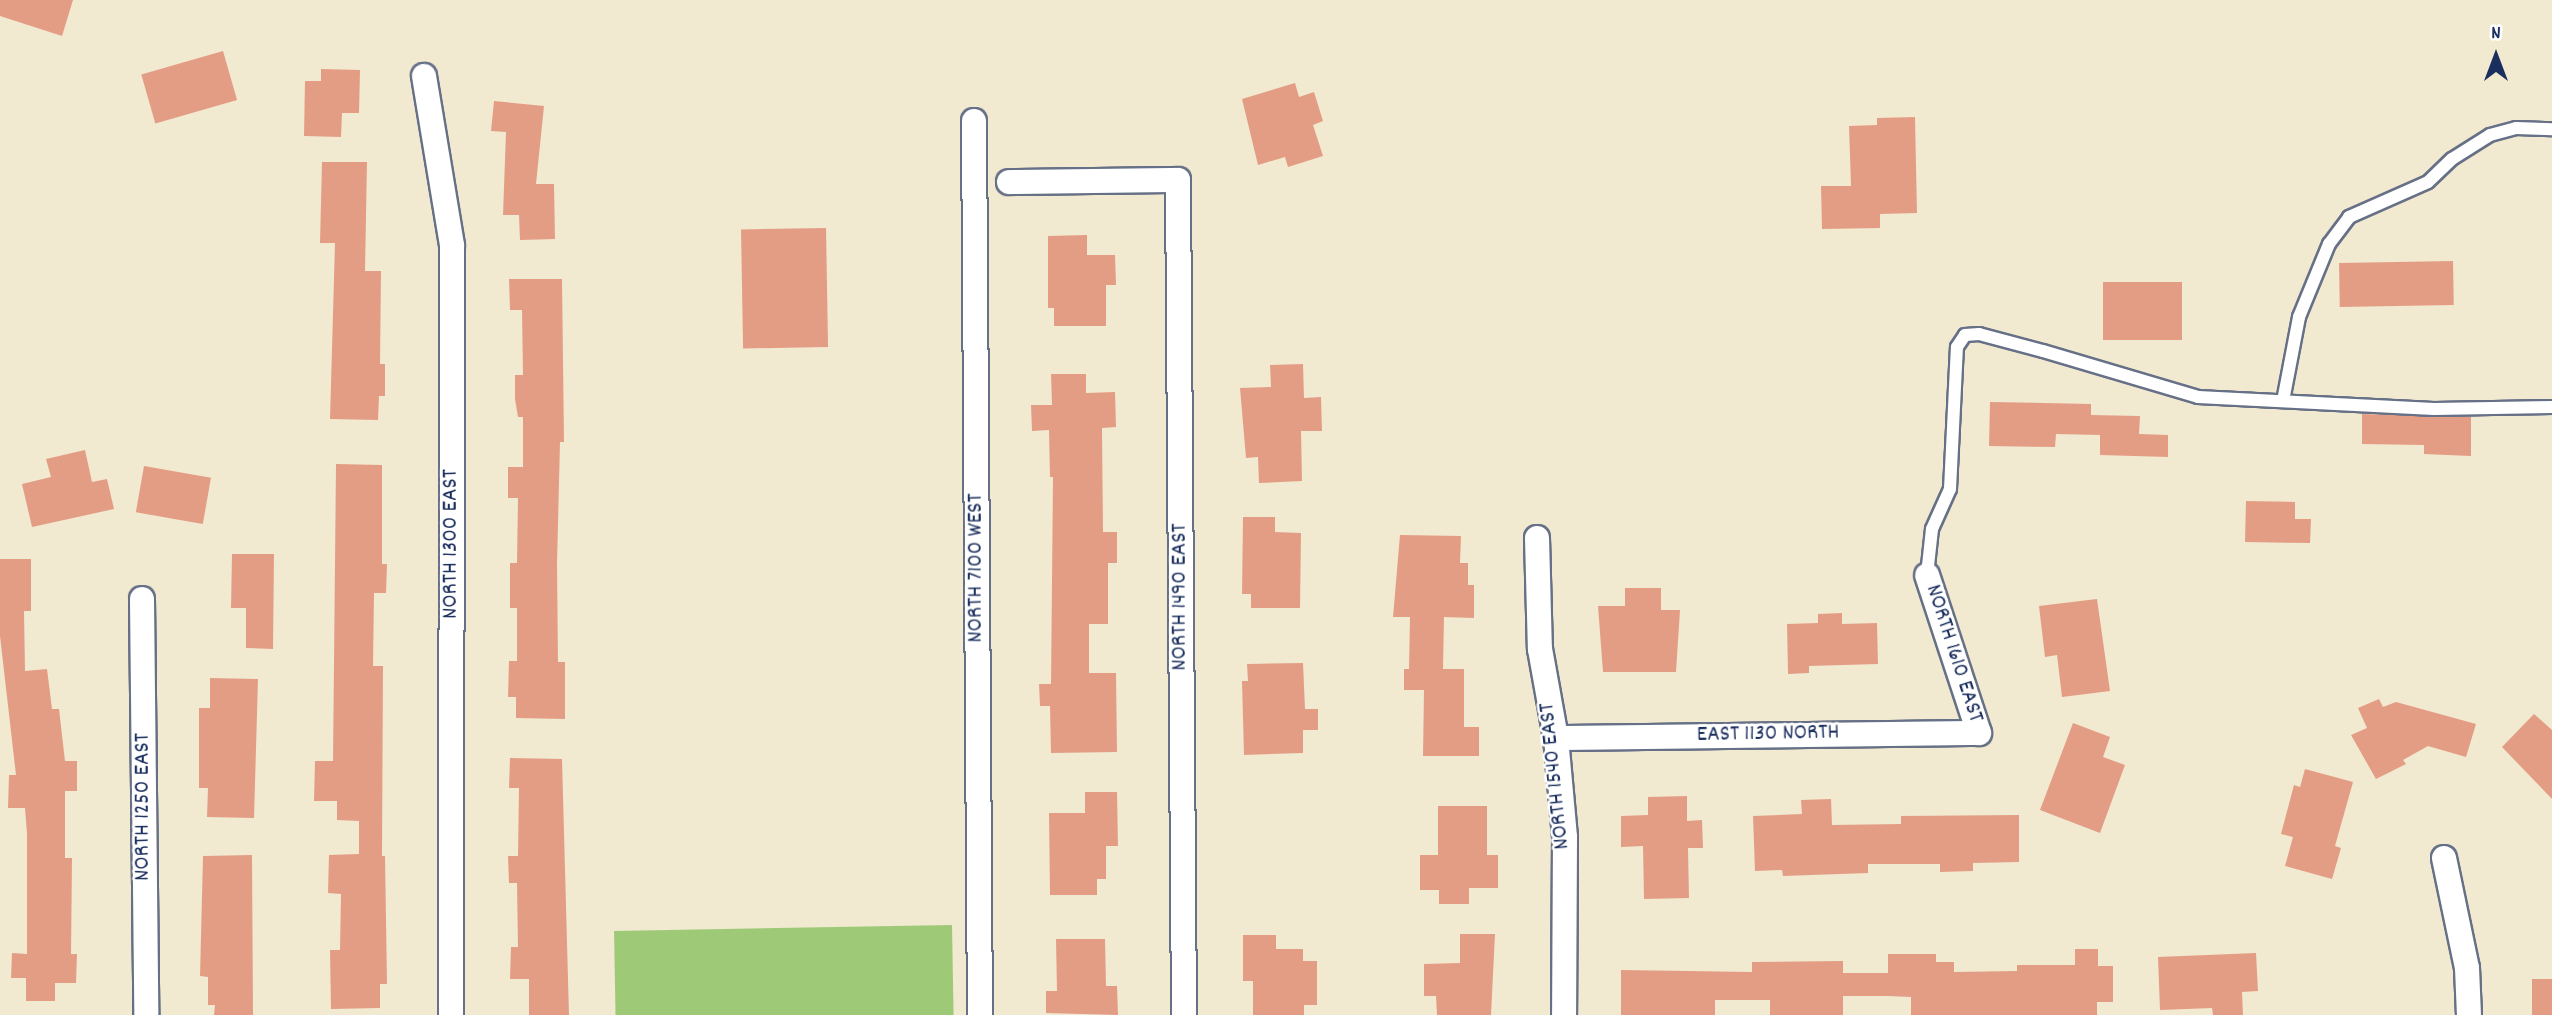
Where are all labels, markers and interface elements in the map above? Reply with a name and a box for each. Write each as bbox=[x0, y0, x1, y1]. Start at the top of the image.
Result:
north arrow bbox=[2461, 21, 2531, 91]
text: N bbox=[2491, 21, 2501, 48]
street label: NORTH 1300 EAST bbox=[438, 469, 466, 619]
street label: NORTH 7100 WEST bbox=[963, 493, 991, 643]
street label: NORTH 1490 EAST bbox=[1167, 523, 1195, 671]
street label: NORTH 1610 EAST bbox=[1918, 581, 1988, 727]
street label: NORTH 1540 EAST bbox=[1535, 701, 1577, 851]
street label: EAST 1130 NORTH bbox=[1697, 720, 1839, 750]
street label: NORTH 1250 EAST bbox=[130, 733, 158, 881]

